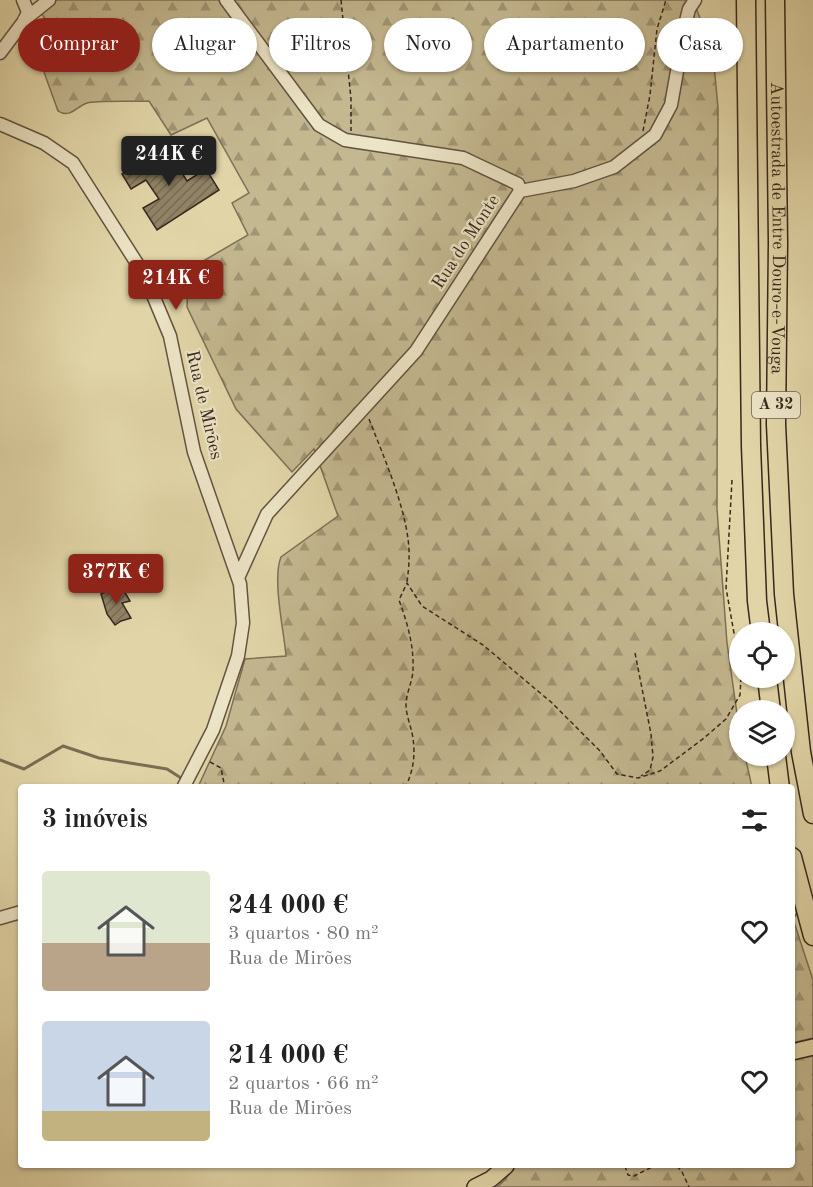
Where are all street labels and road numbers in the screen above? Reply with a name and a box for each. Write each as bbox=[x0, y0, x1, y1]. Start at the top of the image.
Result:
street label: Autoestrada de Entre Douro-e-Vouga bbox=[767, 82, 787, 374]
street label: Rua do Monte bbox=[429, 192, 503, 292]
street label: Rua de Mirões bbox=[183, 349, 225, 462]
road number: A 32 bbox=[752, 392, 800, 418]

